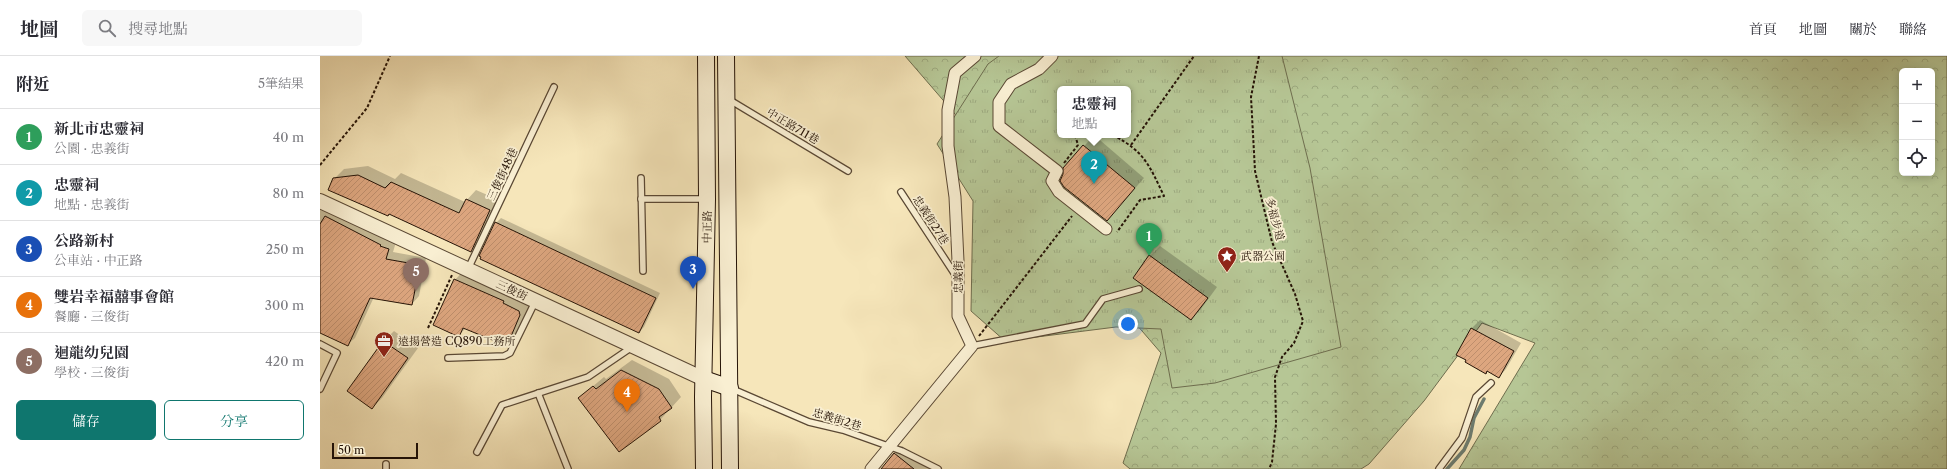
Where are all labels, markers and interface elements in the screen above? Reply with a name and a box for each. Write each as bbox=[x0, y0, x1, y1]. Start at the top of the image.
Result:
search box bbox=[82, 10, 362, 46]
icon: search bbox=[96, 17, 118, 39]
text: 地圖 bbox=[20, 18, 58, 41]
text: 搜尋地點 bbox=[128, 19, 188, 38]
text: 首頁 bbox=[1749, 20, 1777, 38]
text: 地圖 bbox=[1799, 20, 1827, 38]
text: 關於 bbox=[1849, 20, 1877, 38]
text: 聯絡 bbox=[1899, 20, 1927, 38]
map controls bbox=[1899, 68, 1935, 176]
button: + bbox=[1899, 68, 1935, 104]
text: 附近 bbox=[16, 74, 50, 94]
text: 5筆結果 bbox=[258, 75, 304, 91]
popup bbox=[1057, 86, 1131, 138]
text: 忠靈祠 bbox=[1071, 94, 1117, 113]
button: − bbox=[1899, 104, 1935, 140]
street label: 中正路711巷 bbox=[764, 105, 822, 147]
text: 地點 bbox=[1071, 115, 1098, 131]
text: 新北市忠靈祠 bbox=[54, 119, 144, 138]
text: 1 bbox=[26, 129, 32, 145]
text: 40 m bbox=[273, 129, 304, 145]
text: 公園 · 忠義街 bbox=[54, 140, 130, 156]
button: locate bbox=[1899, 140, 1935, 176]
street label: 三俊街48巷 bbox=[484, 145, 520, 203]
pin: 2 bbox=[1081, 151, 1107, 184]
text: 忠靈祠 bbox=[54, 175, 99, 194]
text: 2 bbox=[25, 185, 33, 201]
text: 80 m bbox=[272, 185, 304, 201]
street label: 忠義街27巷 bbox=[910, 193, 952, 247]
text: 地點 · 忠義街 bbox=[54, 196, 130, 212]
street label: 多福步道 bbox=[1263, 196, 1287, 242]
street label: 中正路 bbox=[700, 210, 714, 244]
pin: 1 bbox=[1136, 223, 1162, 256]
text: 公路新村 bbox=[54, 231, 114, 250]
text: 3 bbox=[25, 241, 33, 257]
text: 250 m bbox=[266, 241, 304, 257]
place icon: 武器公園 bbox=[1216, 245, 1238, 273]
place label: 武器公園 bbox=[1241, 249, 1285, 263]
text: 公車站 · 中正路 bbox=[54, 252, 143, 268]
pin: 3 bbox=[680, 256, 706, 289]
pin: 5 bbox=[403, 258, 429, 291]
street label: 忠義街 bbox=[951, 261, 965, 294]
street label: 三俊街 bbox=[494, 277, 530, 303]
text: 雙岩幸福囍事會館 bbox=[54, 287, 174, 306]
text: 4 bbox=[25, 297, 33, 313]
text: 300 m bbox=[265, 297, 304, 313]
text: 餐廳 · 三俊街 bbox=[54, 308, 130, 324]
your location bbox=[1118, 314, 1138, 334]
office icon: 遠揚營造 CQ890工務所 bbox=[373, 330, 395, 358]
place label: 遠揚營造 CQ890工務所 bbox=[398, 334, 516, 348]
text: 迴龍幼兒園 bbox=[54, 343, 129, 362]
text: 5 bbox=[25, 353, 33, 369]
text: 420 m bbox=[265, 353, 304, 369]
text: 學校 · 三俊街 bbox=[54, 364, 130, 380]
pin: 4 bbox=[614, 379, 640, 412]
button: 儲存 bbox=[16, 400, 156, 440]
button: 分享 bbox=[164, 400, 304, 440]
street label: 忠義街2巷 bbox=[811, 405, 863, 433]
scale bar bbox=[332, 441, 418, 460]
text: 50 m bbox=[338, 443, 364, 457]

